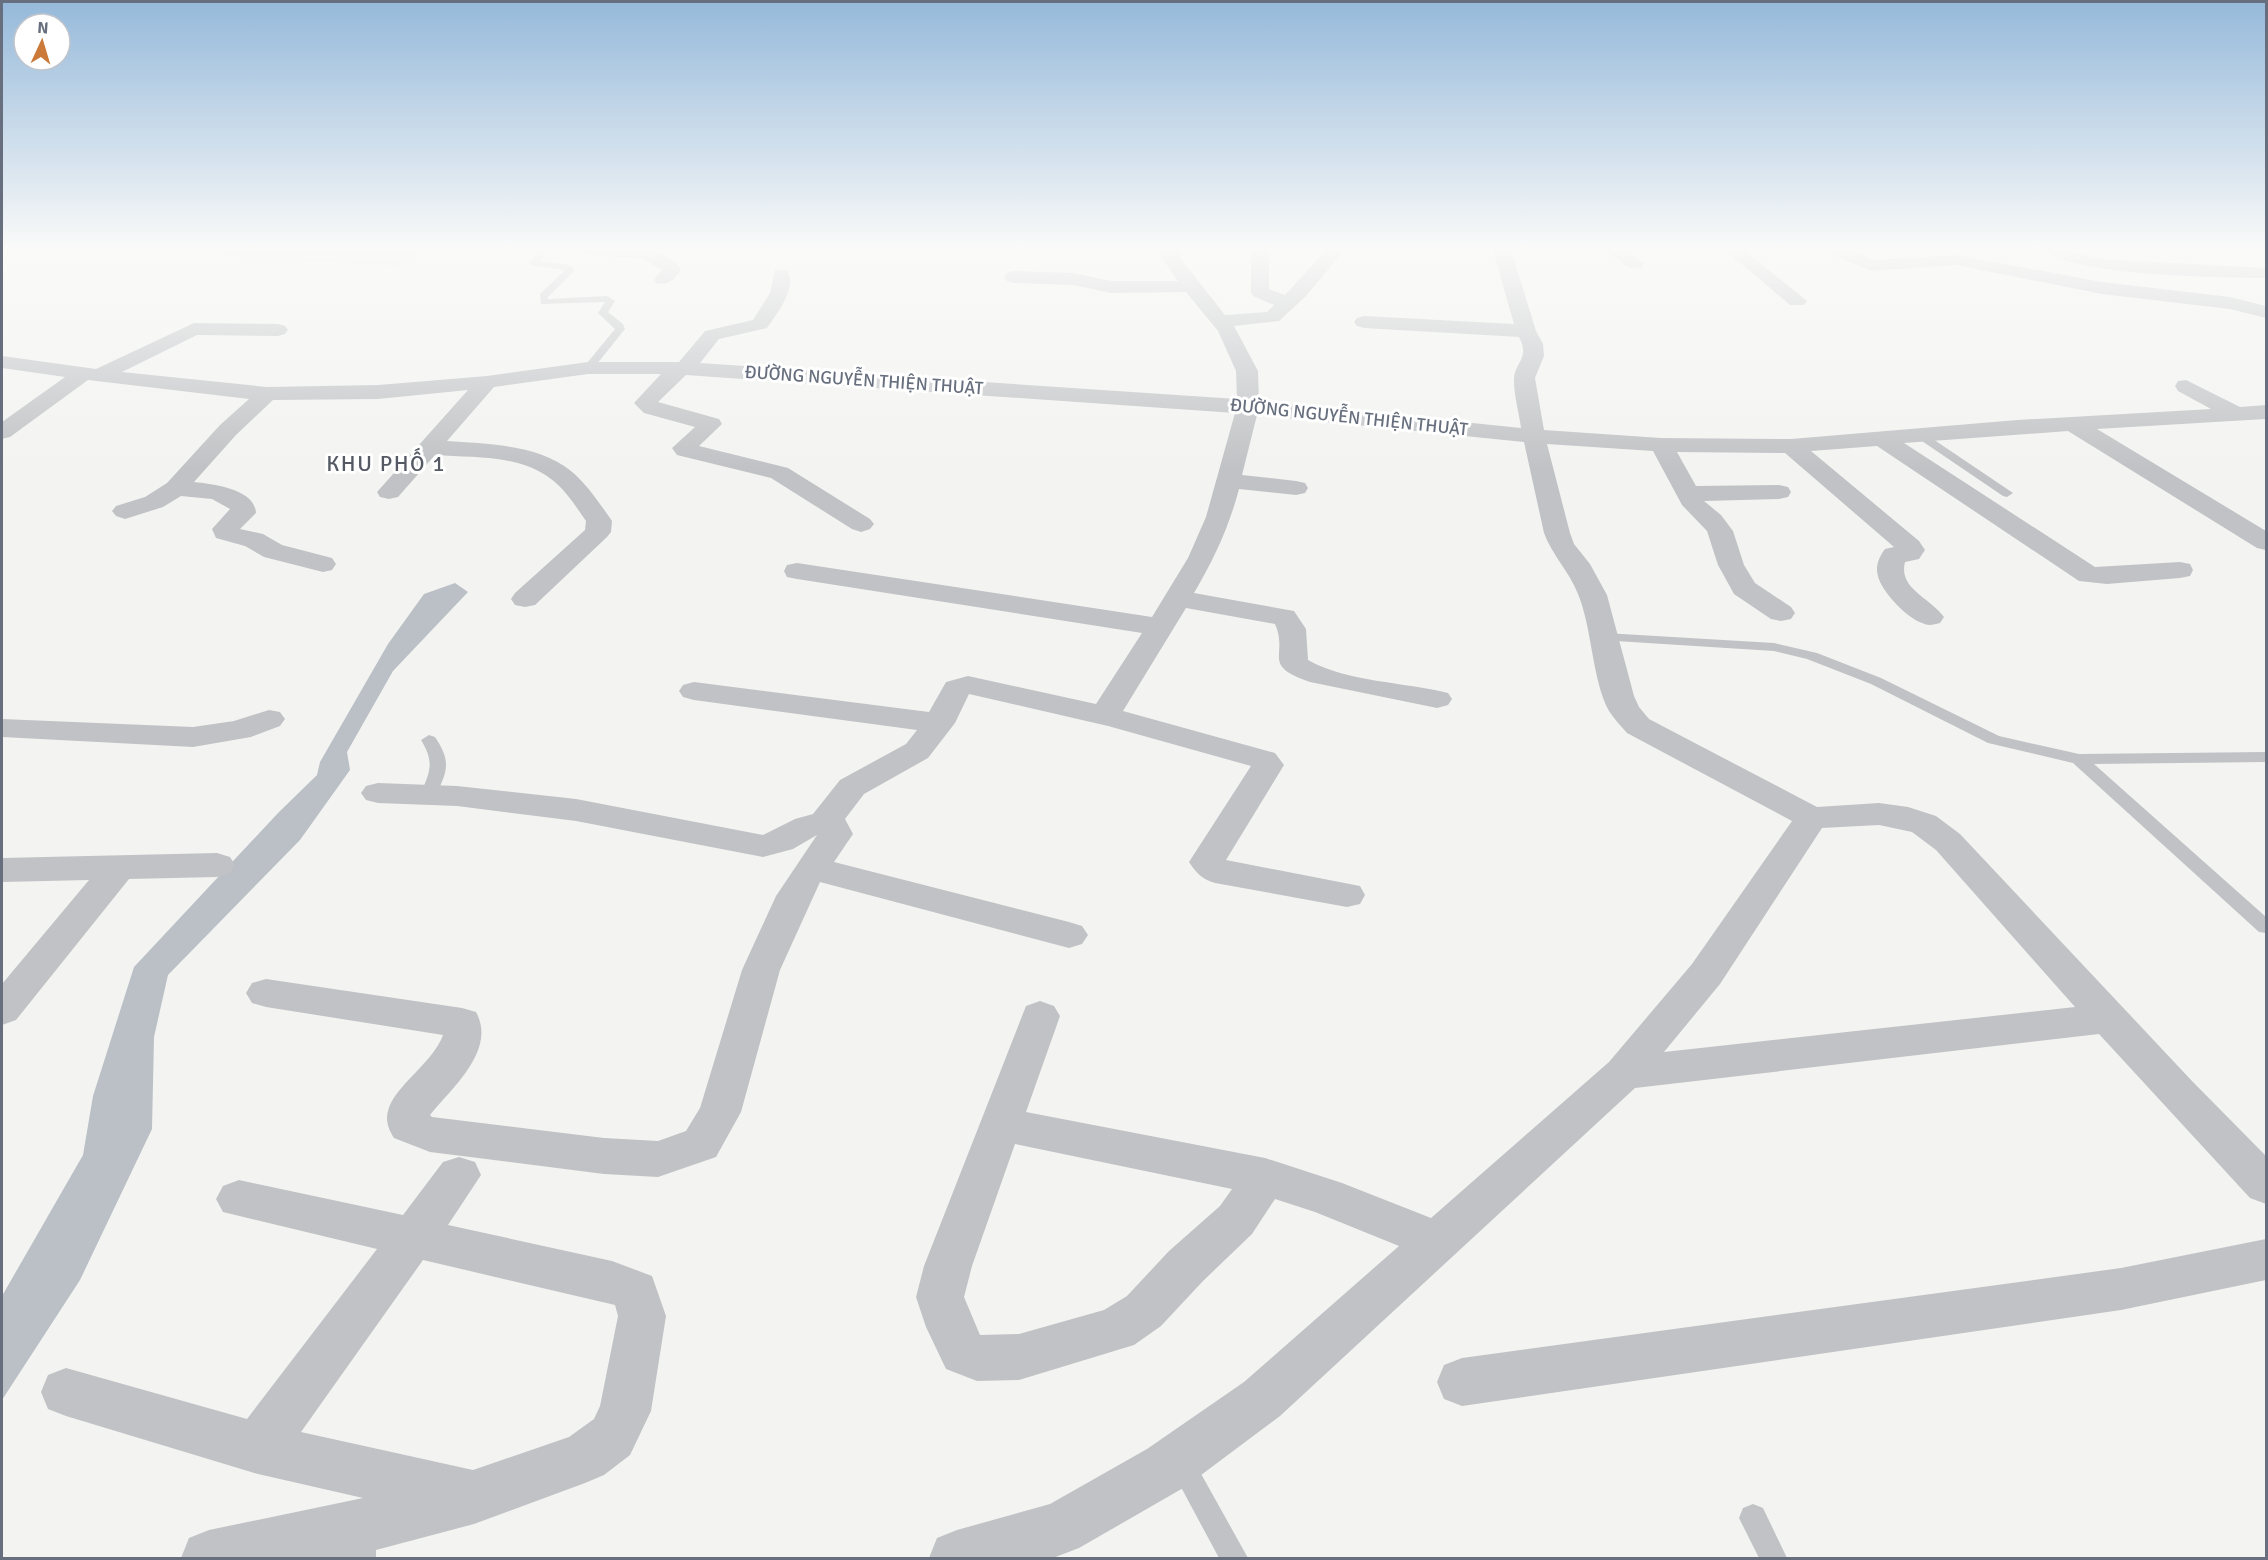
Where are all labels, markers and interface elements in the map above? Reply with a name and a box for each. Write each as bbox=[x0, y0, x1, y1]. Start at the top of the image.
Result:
north arrow bbox=[12, 12, 72, 72]
text: N bbox=[37, 18, 49, 38]
street label: ĐƯỜNG NGUYỄN THIỆN THUẬT bbox=[744, 358, 984, 399]
street label: ĐƯỜNG NGUYỄN THIỆN THUẬT bbox=[1229, 391, 1469, 440]
district label: KHU PHỐ 1 bbox=[326, 447, 446, 477]

